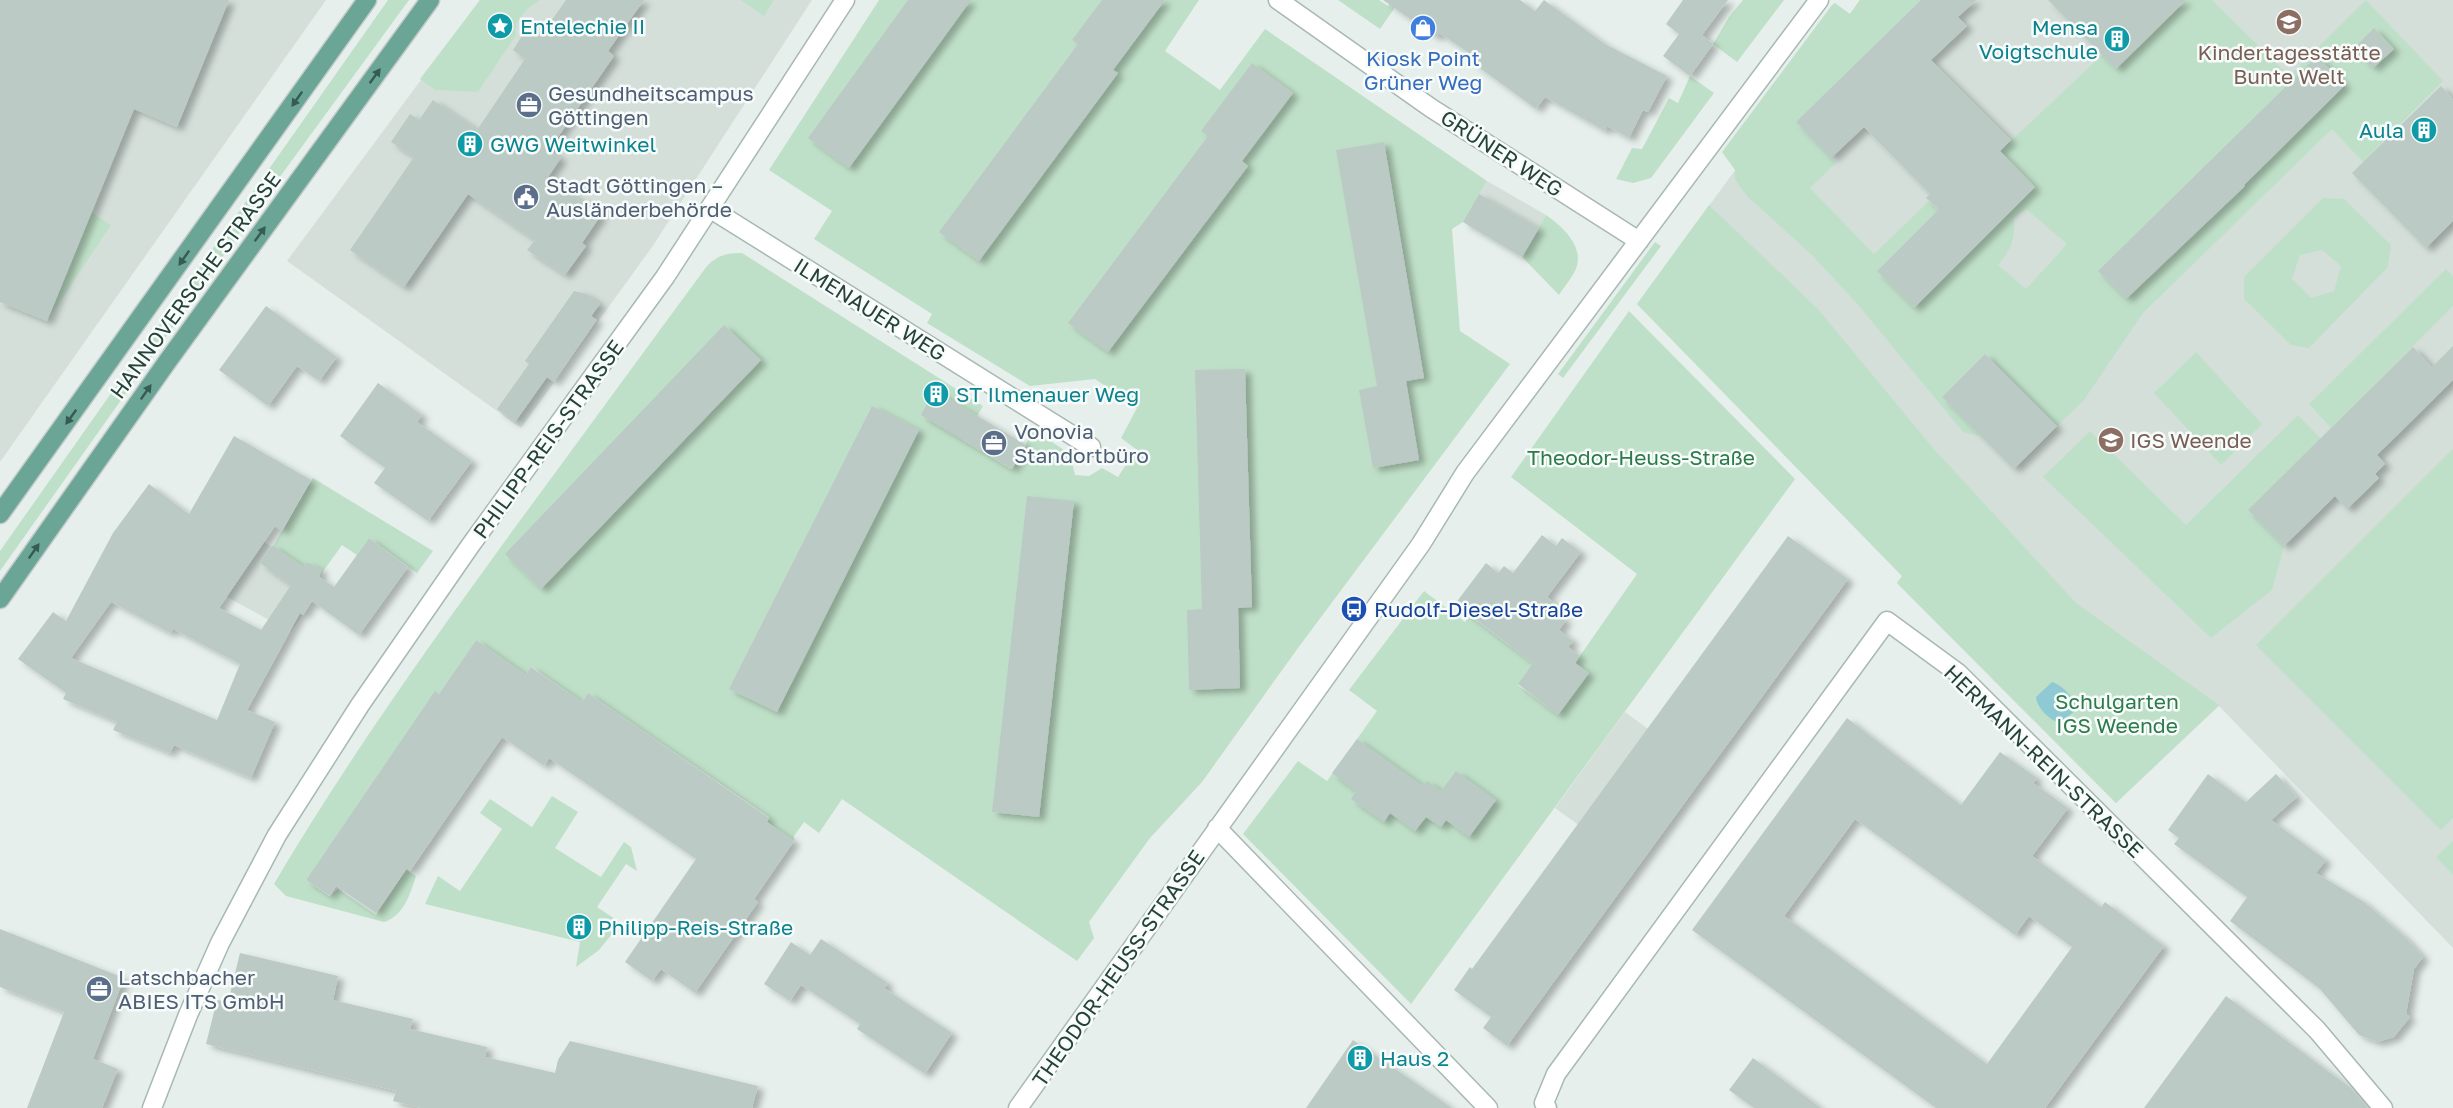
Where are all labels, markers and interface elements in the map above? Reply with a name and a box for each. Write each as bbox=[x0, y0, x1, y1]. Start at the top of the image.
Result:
school or university icon: Kindertagesstätte Bunte Welt bbox=[2274, 7, 2304, 37]
place icon: Entelechie II bbox=[485, 11, 515, 41]
place label: Entelechie II bbox=[520, 13, 645, 39]
shop icon: Kiosk Point Grüner Weg bbox=[1408, 13, 1438, 43]
place label: Mensa Voigtschule bbox=[1979, 14, 2098, 64]
building icon: Mensa Voigtschule bbox=[2102, 24, 2132, 54]
place label: Kindertagesstätte Bunte Welt bbox=[2197, 39, 2381, 89]
place label: Kiosk Point Grüner Weg bbox=[1364, 45, 1482, 95]
one-way arrow bbox=[368, 68, 380, 83]
place label: Gesundheitscampus Göttingen bbox=[548, 80, 754, 130]
office icon: Gesundheitscampus Göttingen bbox=[514, 90, 544, 120]
one-way arrow bbox=[291, 91, 303, 107]
street label: GRÜNER WEG bbox=[1436, 104, 1568, 202]
building icon: Aula bbox=[2409, 115, 2439, 145]
place label: Aula bbox=[2359, 117, 2404, 143]
building icon: GWG Weitwinkel bbox=[455, 129, 485, 159]
place label: GWG Weitwinkel bbox=[490, 131, 656, 157]
street label: HANNOVERSCHE STRASSE bbox=[104, 166, 286, 404]
place label: Stadt Göttingen – Ausländerbehörde bbox=[546, 172, 732, 222]
public building icon: Stadt Göttingen – Ausländerbehörde bbox=[511, 182, 541, 212]
one-way arrow bbox=[254, 226, 266, 242]
one-way arrow bbox=[178, 250, 190, 266]
street label: ILMENAUER WEG bbox=[789, 252, 951, 366]
street label: PHILIPP-REIS-STRASSE bbox=[467, 334, 629, 544]
building icon: ST Ilmenauer Weg bbox=[921, 379, 951, 409]
place label: ST Ilmenauer Weg bbox=[956, 381, 1139, 407]
one-way arrow bbox=[140, 384, 152, 400]
one-way arrow bbox=[65, 409, 77, 424]
place label: Vonovia Standortbüro bbox=[1014, 418, 1149, 468]
school or university icon: IGS Weende bbox=[2096, 425, 2126, 455]
place label: IGS Weende bbox=[2130, 427, 2252, 453]
office icon: Vonovia Standortbüro bbox=[979, 428, 1009, 458]
park label: Theodor-Heuss-Straße bbox=[1527, 444, 1755, 470]
one-way arrow bbox=[28, 544, 40, 560]
bus stop icon: Rudolf-Diesel-Straße bbox=[1339, 594, 1369, 624]
place label: Rudolf-Diesel-Straße bbox=[1374, 596, 1583, 622]
street label: HERMANN-REIN-STRASSE bbox=[1939, 659, 2149, 863]
park label: Schulgarten IGS Weende bbox=[2055, 688, 2179, 738]
street label: THEODOR-HEUSS-STRASSE bbox=[1026, 845, 1210, 1091]
building icon: Philipp-Reis-Straße bbox=[564, 912, 594, 942]
place label: Philipp-Reis-Straße bbox=[598, 914, 793, 940]
place label: Latschbacher ABIES ITS GmbH bbox=[118, 964, 285, 1014]
office icon: Latschbacher ABIES ITS GmbH bbox=[84, 974, 114, 1004]
building icon: Haus 2 bbox=[1345, 1043, 1375, 1073]
place label: Haus 2 bbox=[1380, 1045, 1449, 1071]

